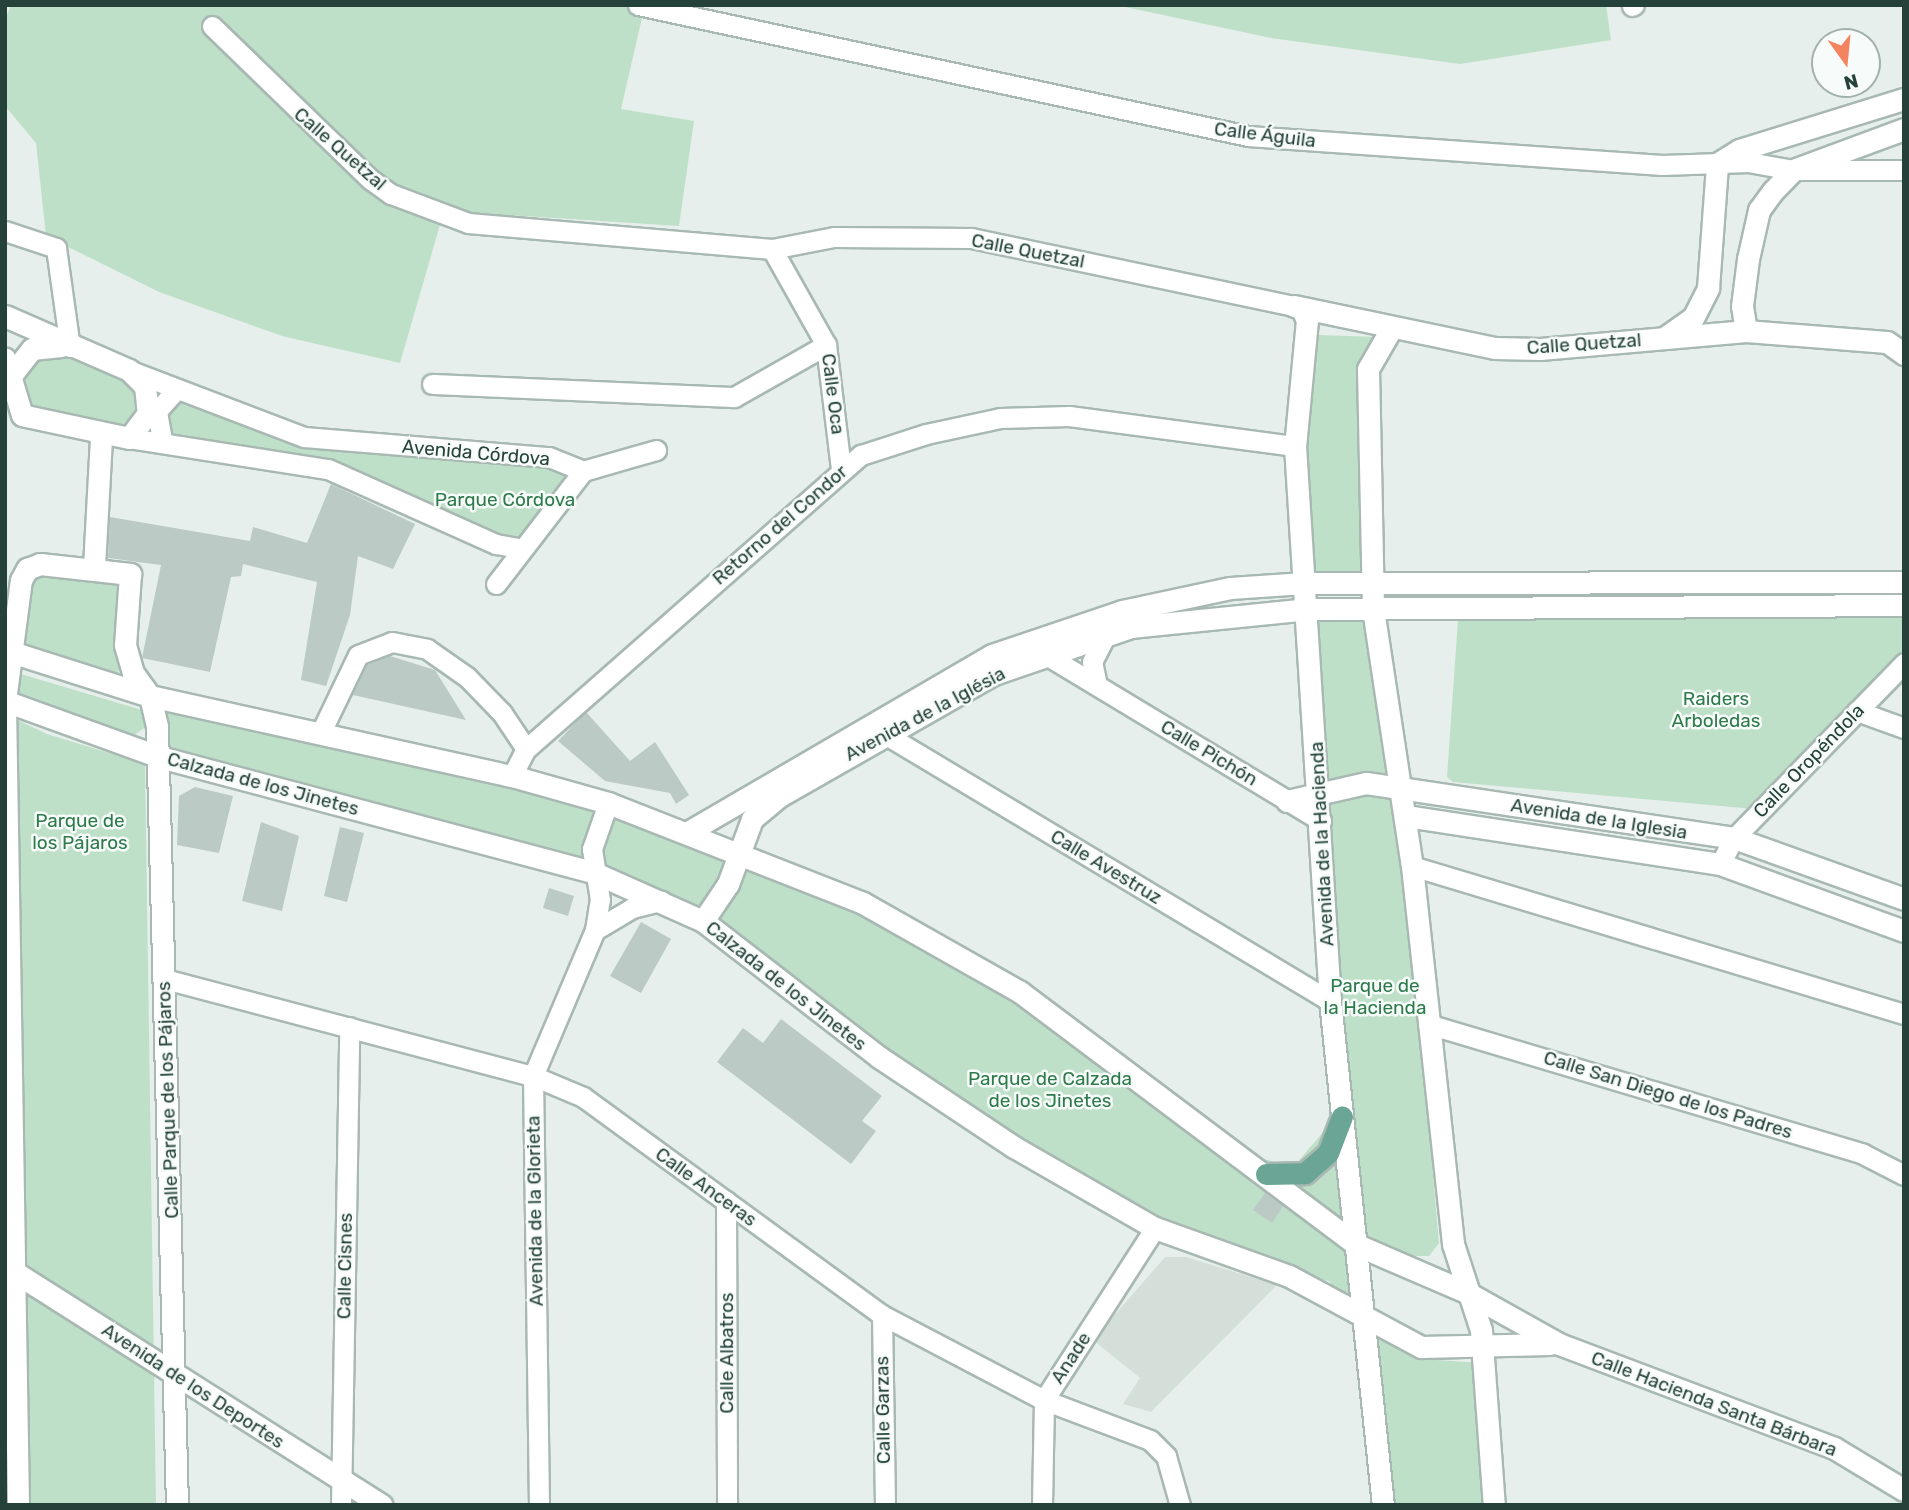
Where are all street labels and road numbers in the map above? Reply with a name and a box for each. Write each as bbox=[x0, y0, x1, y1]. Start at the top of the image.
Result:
street label: Calle Quetzal bbox=[289, 103, 391, 195]
street label: Calle Águila bbox=[1213, 117, 1317, 153]
street label: Calle Quetzal bbox=[970, 229, 1086, 273]
street label: Calle Quetzal bbox=[1526, 329, 1642, 359]
street label: Calle Oca bbox=[817, 352, 849, 436]
street label: Avenida Córdova bbox=[401, 435, 551, 471]
street label: Retorno del Condor bbox=[708, 460, 852, 590]
street label: Avenida de la Iglésia bbox=[841, 662, 1009, 766]
street label: Calle Oropéndola bbox=[1749, 699, 1869, 823]
street label: Calle Pichón bbox=[1156, 715, 1262, 791]
street label: Avenida de la Hacienda bbox=[1305, 741, 1339, 947]
street label: Calzada de los Jinetes bbox=[165, 747, 361, 821]
street label: Avenida de la Iglesia bbox=[1509, 794, 1689, 844]
street label: Calle Avestruz bbox=[1046, 825, 1166, 909]
street label: Calzada de los Jinetes bbox=[701, 916, 871, 1056]
street label: Calle Parque de los Pájaros bbox=[152, 981, 184, 1219]
street label: Calle San Diego de los Padres bbox=[1541, 1046, 1795, 1144]
street label: Avenida de la Glorieta bbox=[522, 1115, 548, 1307]
street label: Calle Anceras bbox=[651, 1142, 761, 1232]
street label: Calle Cisnes bbox=[333, 1213, 357, 1319]
street label: Calle Albatros bbox=[716, 1292, 738, 1414]
street label: Avenida de los Deportes bbox=[98, 1318, 288, 1454]
street label: Anade bbox=[1046, 1328, 1096, 1388]
street label: Calle Hacienda Santa Bárbara bbox=[1588, 1347, 1840, 1461]
street label: Calle Garzas bbox=[871, 1356, 895, 1464]

